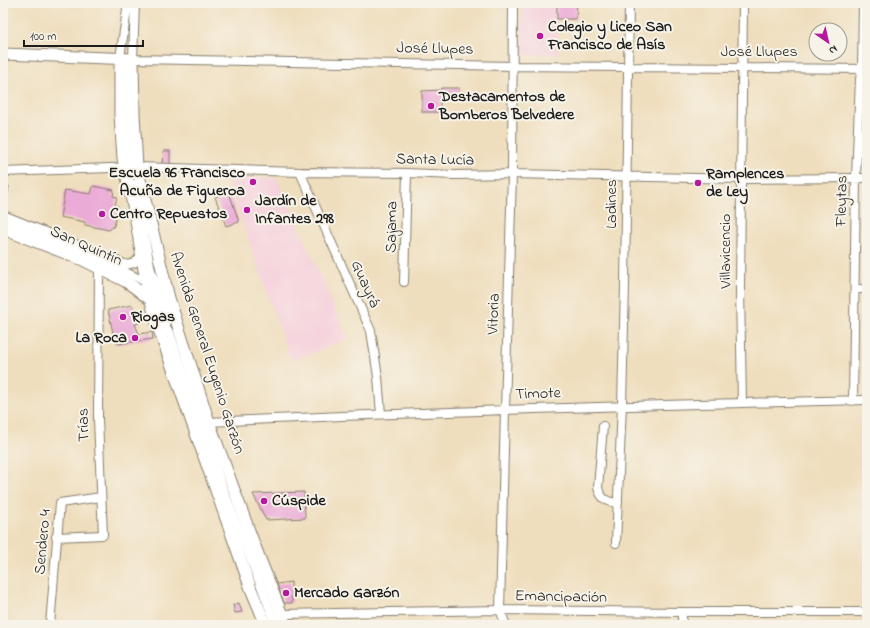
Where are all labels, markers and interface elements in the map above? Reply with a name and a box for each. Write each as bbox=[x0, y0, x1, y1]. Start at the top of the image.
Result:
place label: Colegio y Liceo San Francisco de Asís bbox=[547, 15, 672, 57]
scale bar bbox=[24, 22, 143, 48]
north arrow bbox=[808, 22, 848, 62]
text: 100 m bbox=[30, 28, 57, 46]
marker: Colegio y Liceo San Francisco de Asís bbox=[535, 31, 545, 41]
street label: José Llupes bbox=[396, 36, 474, 62]
street label: José Llupes bbox=[720, 40, 798, 64]
text: N bbox=[825, 41, 841, 58]
place label: Destacamentos de Bomberos Belvedere bbox=[438, 85, 575, 127]
marker: Destacamentos de Bomberos Belvedere bbox=[426, 101, 436, 111]
street label: Santa Lucía bbox=[396, 147, 474, 173]
place label: Escuela 96 Francisco Acuña de Figueroa bbox=[108, 161, 245, 204]
place label: Ramplences de Ley bbox=[705, 162, 784, 205]
street label: Fleytas bbox=[830, 175, 854, 228]
marker: Escuela 96 Francisco Acuña de Figueroa bbox=[248, 177, 258, 187]
marker: Ramplences de Ley bbox=[693, 178, 703, 188]
street label: Ladines bbox=[600, 179, 624, 229]
place label: Jardín de Infantes 298 bbox=[255, 189, 334, 231]
street label: Sajama bbox=[380, 201, 404, 253]
place label: Centro Repuestos bbox=[110, 202, 227, 226]
marker: Jardín de Infantes 298 bbox=[242, 205, 252, 215]
marker: Centro Repuestos bbox=[97, 209, 107, 219]
street label: Villavicencio bbox=[714, 214, 738, 289]
street label: San Quintín bbox=[46, 219, 126, 273]
street label: Avenida General Eugenio Garzón bbox=[163, 249, 251, 457]
street label: Guayrá bbox=[344, 256, 386, 312]
street label: Vitoria bbox=[481, 293, 507, 336]
place label: Riogas bbox=[130, 305, 175, 330]
marker: Riogas bbox=[118, 312, 128, 322]
place label: La Roca bbox=[76, 326, 127, 350]
marker: La Roca bbox=[130, 333, 140, 343]
street label: Timote bbox=[515, 381, 562, 407]
street label: Trías bbox=[71, 408, 97, 442]
place label: Cúspide bbox=[272, 489, 327, 513]
marker: Cúspide bbox=[259, 496, 269, 506]
street label: Sendero 4 bbox=[28, 508, 58, 576]
place label: Mercado Garzón bbox=[294, 581, 400, 605]
street label: Emancipación bbox=[515, 584, 607, 610]
marker: Mercado Garzón bbox=[281, 588, 291, 598]

